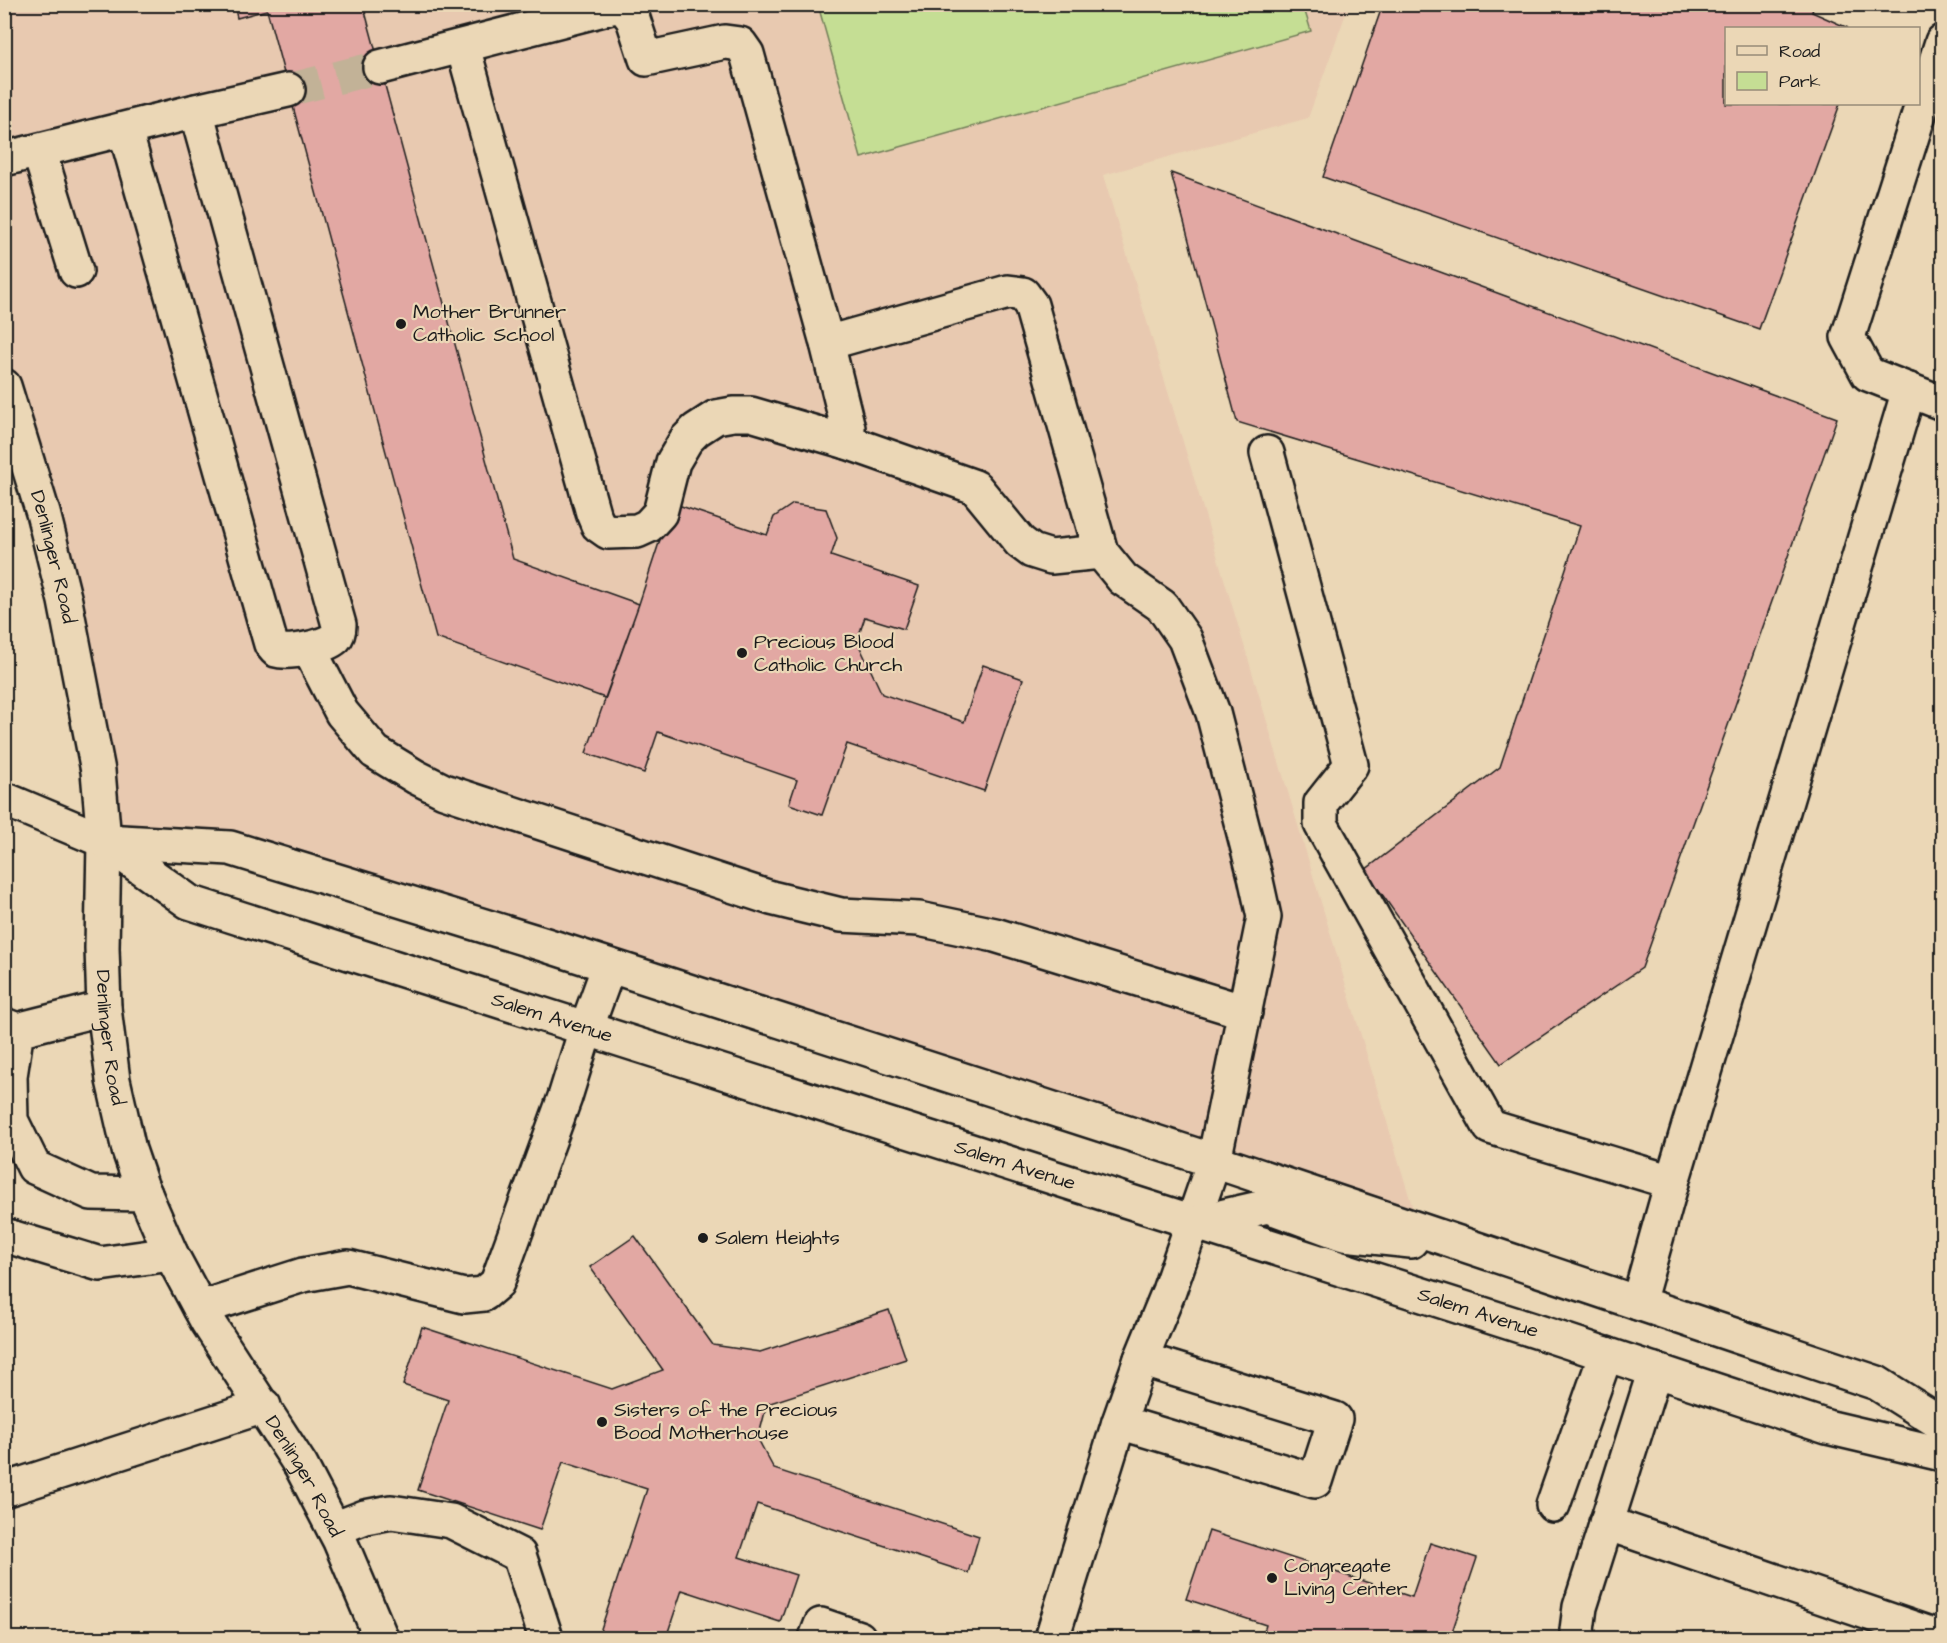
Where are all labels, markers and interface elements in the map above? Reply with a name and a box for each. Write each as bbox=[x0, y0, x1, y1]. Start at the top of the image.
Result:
legend bbox=[1725, 27, 1920, 105]
text: Road bbox=[1779, 39, 1820, 64]
text: Park bbox=[1779, 69, 1821, 94]
place label: Mother Brunner Catholic School bbox=[413, 298, 566, 349]
marker: Mother Brunner Catholic School bbox=[394, 317, 408, 331]
street label: Denlinger Road bbox=[23, 487, 83, 626]
place label: Precious Blood Catholic Church bbox=[754, 628, 902, 679]
marker: Precious Blood Catholic Church bbox=[735, 646, 749, 660]
street label: Denlinger Road bbox=[89, 969, 132, 1108]
street label: Salem Avenue bbox=[488, 985, 616, 1050]
street label: Salem Avenue bbox=[951, 1133, 1079, 1198]
place label: Salem Heights bbox=[715, 1224, 840, 1253]
marker: Salem Heights bbox=[696, 1231, 710, 1245]
street label: Salem Avenue bbox=[1414, 1280, 1542, 1345]
place label: Sisters of the Precious Bood Motherhouse bbox=[614, 1396, 838, 1447]
street label: Denlinger Road bbox=[258, 1410, 350, 1542]
marker: Sisters of the Precious Bood Motherhouse bbox=[595, 1415, 609, 1429]
place label: Congregate Living Center bbox=[1284, 1552, 1408, 1604]
marker: Congregate Living Center bbox=[1265, 1571, 1279, 1585]

